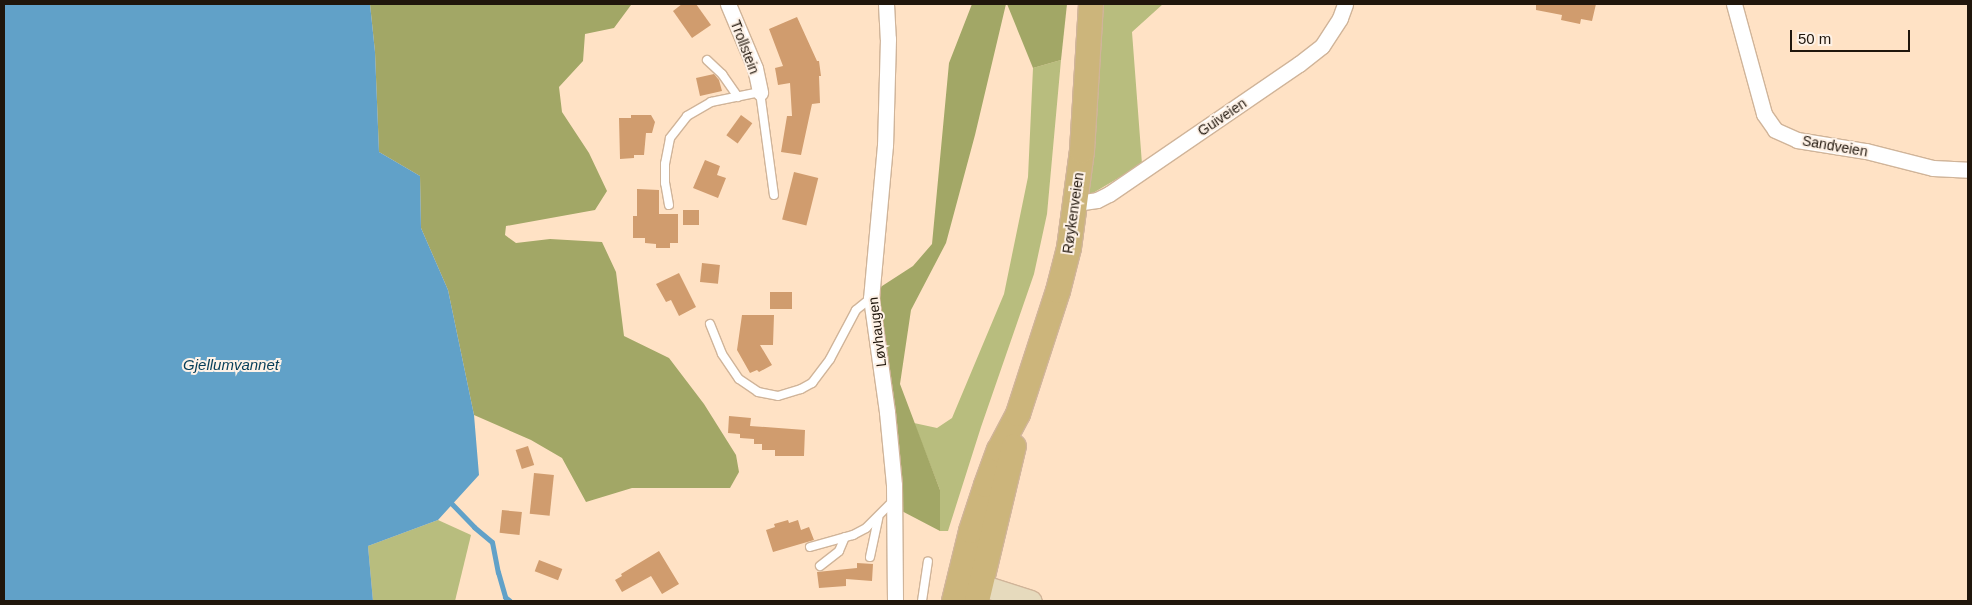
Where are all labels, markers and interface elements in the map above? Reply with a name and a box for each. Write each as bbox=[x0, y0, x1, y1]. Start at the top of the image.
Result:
street label: Trollstein bbox=[727, 18, 763, 76]
scale bar bbox=[1792, 20, 1912, 52]
text: 50 m bbox=[1798, 30, 1831, 47]
street label: Guiveien bbox=[1194, 95, 1250, 139]
street label: Sandveien bbox=[1801, 132, 1869, 160]
street label: Røykenveien bbox=[1059, 171, 1087, 255]
street label: Løvhaugen bbox=[864, 296, 890, 368]
water label: Gjellumvannet bbox=[183, 356, 279, 374]

